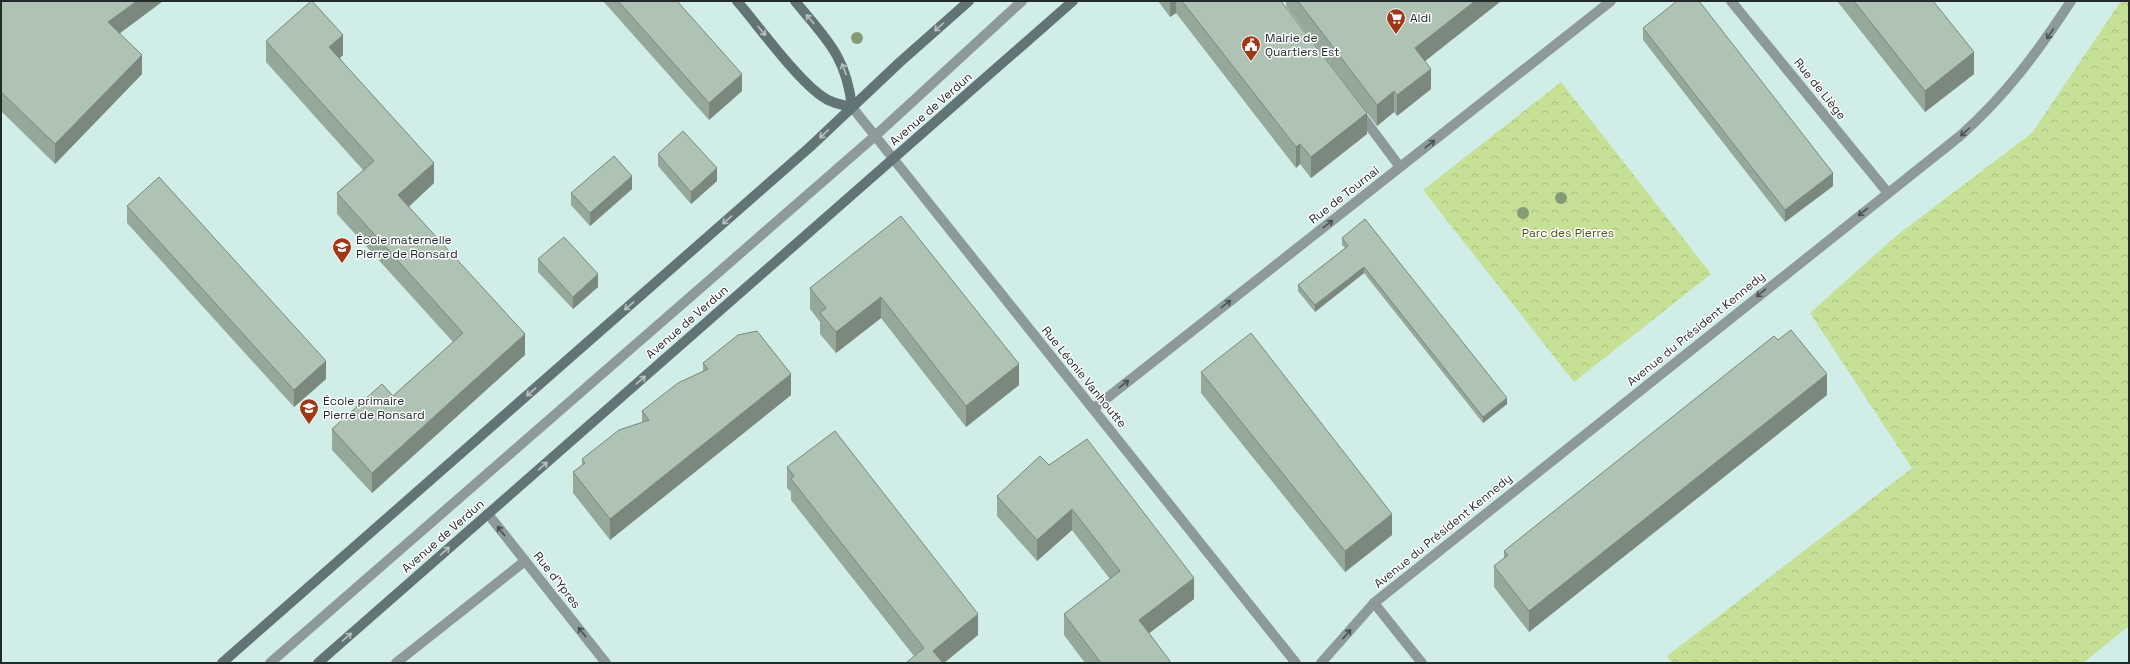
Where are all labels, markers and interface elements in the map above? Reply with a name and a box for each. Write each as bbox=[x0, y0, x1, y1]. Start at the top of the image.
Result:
supermarket icon: Aldi bbox=[1385, 7, 1407, 35]
place label: Aldi bbox=[1410, 10, 1431, 26]
one-way arrow bbox=[805, 14, 814, 24]
one-way arrow bbox=[935, 22, 945, 31]
one-way arrow bbox=[758, 26, 767, 36]
one-way arrow bbox=[2046, 28, 2054, 39]
place label: Mairie de Quartiers Est bbox=[1265, 30, 1340, 60]
public building icon: Mairie de Quartiers Est bbox=[1240, 34, 1262, 62]
street label: Rue de Liège bbox=[1790, 55, 1850, 123]
one-way arrow bbox=[840, 64, 848, 76]
street label: Avenue de Verdun bbox=[886, 69, 976, 149]
one-way arrow bbox=[1960, 127, 1970, 136]
one-way arrow bbox=[819, 129, 829, 139]
one-way arrow bbox=[1425, 139, 1436, 148]
street label: Rue de Tournai bbox=[1306, 162, 1382, 227]
one-way arrow bbox=[1858, 208, 1868, 217]
one-way arrow bbox=[722, 215, 732, 224]
one-way arrow bbox=[1322, 220, 1333, 228]
park label: Parc des Pierres bbox=[1522, 225, 1614, 241]
place label: École maternelle Pierre de Ronsard bbox=[356, 232, 458, 262]
school or university icon: École maternelle Pierre de Ronsard bbox=[331, 236, 353, 264]
street label: Avenue du Président Kennedy bbox=[1624, 268, 1768, 390]
street label: Avenue de Verdun bbox=[642, 282, 732, 362]
one-way arrow bbox=[1756, 289, 1767, 298]
one-way arrow bbox=[1220, 300, 1231, 309]
one-way arrow bbox=[624, 301, 634, 310]
street label: Rue Léonie Vanhoutte bbox=[1038, 323, 1130, 431]
one-way arrow bbox=[635, 376, 646, 385]
one-way arrow bbox=[1118, 380, 1129, 389]
one-way arrow bbox=[526, 387, 537, 396]
place label: École primaire Pierre de Ronsard bbox=[323, 393, 425, 423]
school or university icon: École primaire Pierre de Ronsard bbox=[298, 397, 320, 425]
one-way arrow bbox=[537, 461, 548, 470]
street label: Avenue du Président Kennedy bbox=[1371, 470, 1515, 592]
street label: Avenue de Verdun bbox=[398, 496, 488, 576]
one-way arrow bbox=[497, 525, 506, 536]
one-way arrow bbox=[440, 547, 450, 556]
street label: Rue d'Ypres bbox=[530, 548, 584, 612]
one-way arrow bbox=[578, 627, 586, 638]
one-way arrow bbox=[1342, 629, 1351, 639]
one-way arrow bbox=[342, 633, 353, 642]

